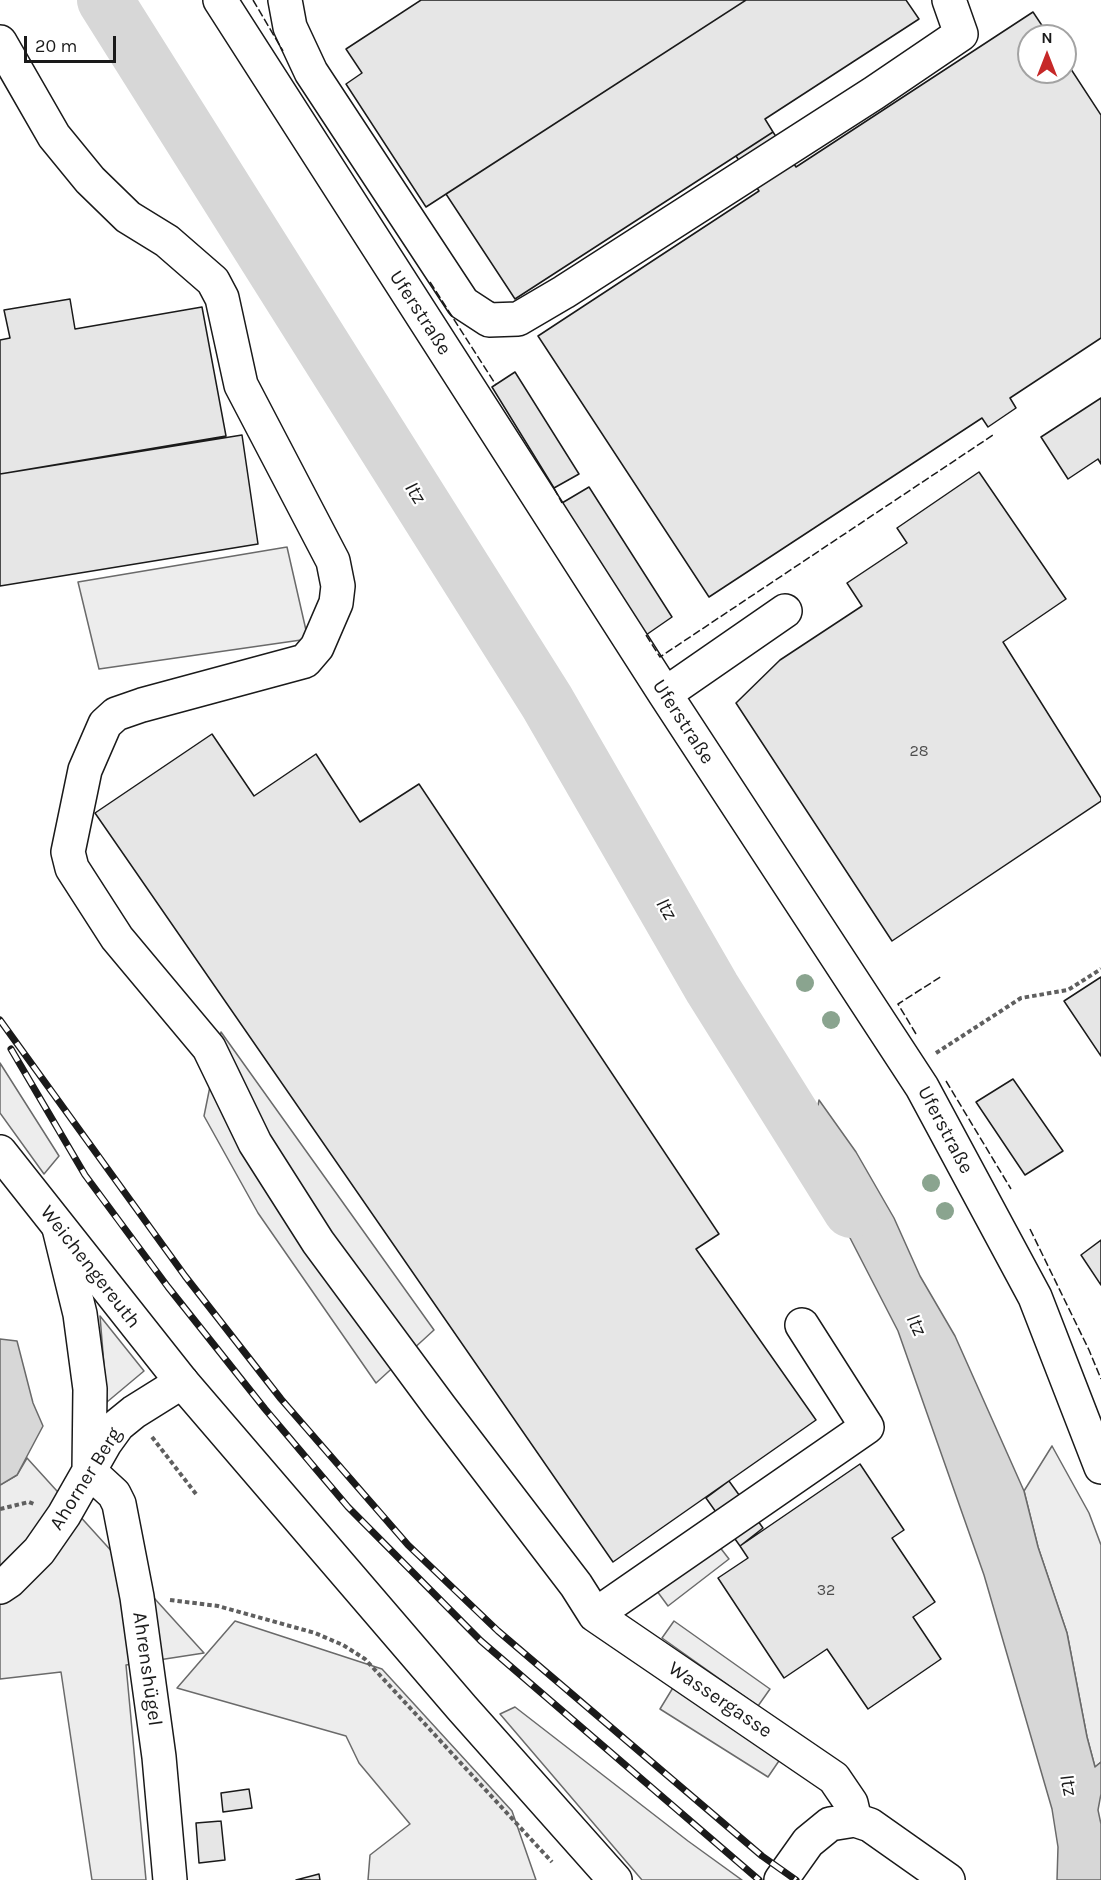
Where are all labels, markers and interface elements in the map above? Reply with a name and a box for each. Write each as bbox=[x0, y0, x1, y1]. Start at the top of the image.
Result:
scale bar bbox=[27, 24, 118, 62]
north arrow bbox=[1017, 24, 1077, 84]
text: N bbox=[1041, 28, 1053, 47]
text: 20 m bbox=[35, 35, 77, 57]
street label: Uferstraße bbox=[384, 266, 456, 360]
water label: Itz bbox=[399, 477, 431, 509]
street label: Uferstraße bbox=[647, 675, 719, 769]
house number: 28 bbox=[909, 741, 929, 761]
water label: Itz bbox=[650, 893, 682, 925]
street label: Uferstraße bbox=[912, 1082, 978, 1178]
street label: Weichengereuth bbox=[35, 1201, 145, 1333]
water label: Itz bbox=[900, 1310, 932, 1340]
street label: Ahorner Berg bbox=[45, 1423, 127, 1535]
house number: 32 bbox=[817, 1580, 835, 1600]
street label: Ahrenshügel bbox=[127, 1610, 167, 1728]
street label: Wassergasse bbox=[664, 1656, 776, 1744]
water label: Itz bbox=[1053, 1772, 1083, 1798]

